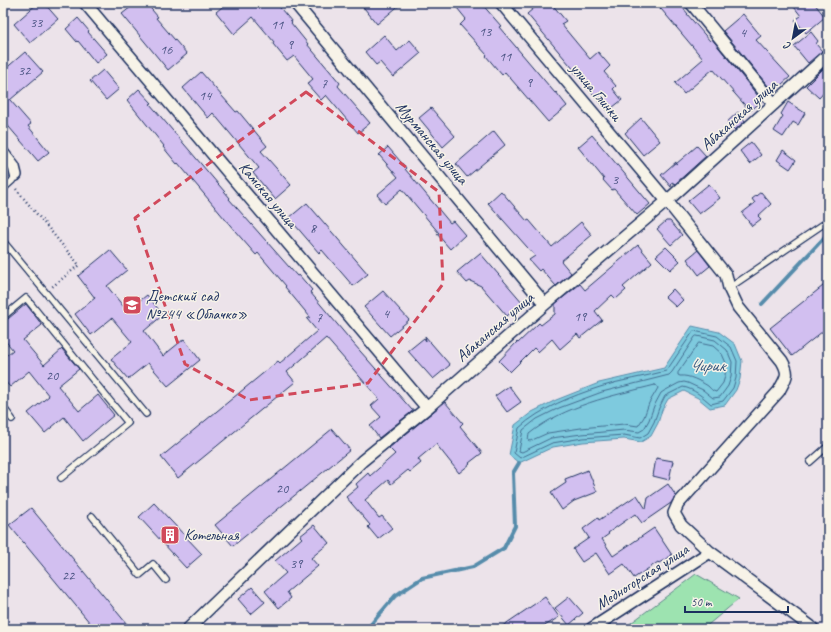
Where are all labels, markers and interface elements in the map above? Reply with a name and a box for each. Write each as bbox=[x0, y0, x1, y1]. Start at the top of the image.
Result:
house number: 33 bbox=[30, 14, 44, 31]
house number: 11 bbox=[271, 16, 284, 33]
north arrow bbox=[773, 18, 813, 58]
house number: 13 bbox=[479, 23, 493, 40]
house number: 4 bbox=[740, 24, 748, 41]
house number: 9 bbox=[287, 36, 295, 53]
text: С bbox=[780, 38, 794, 54]
house number: 16 bbox=[160, 41, 173, 58]
house number: 11 bbox=[499, 48, 512, 65]
street label: улица Глинки bbox=[565, 58, 627, 126]
house number: 32 bbox=[18, 62, 32, 79]
house number: 9 bbox=[526, 74, 534, 91]
house number: 7 bbox=[321, 75, 328, 92]
street label: Абаканская улица bbox=[696, 75, 782, 155]
house number: 14 bbox=[199, 87, 213, 104]
street label: Мурманская улица bbox=[391, 97, 473, 189]
street label: Камская улица bbox=[234, 158, 303, 233]
house number: 3 bbox=[612, 171, 620, 188]
house number: 8 bbox=[310, 220, 318, 237]
place label: Детский сад №244 «Облачко» bbox=[146, 286, 247, 324]
street label: Абаканская улица bbox=[452, 287, 539, 366]
school or university icon: Детский сад №244 «Облачко» bbox=[121, 294, 143, 316]
house number: 4 bbox=[383, 305, 391, 322]
house number: 19 bbox=[574, 308, 588, 325]
house number: 7 bbox=[316, 309, 323, 326]
water label: Чирик bbox=[689, 355, 727, 376]
house number: 20 bbox=[46, 367, 60, 384]
house number: 20 bbox=[276, 480, 290, 497]
building icon: Котельная bbox=[159, 524, 181, 546]
place label: Котельная bbox=[184, 525, 240, 545]
street label: Медногорская улица bbox=[592, 539, 694, 614]
house number: 39 bbox=[290, 555, 304, 572]
house number: 22 bbox=[62, 567, 76, 584]
scale bar bbox=[685, 588, 788, 614]
text: 50 m bbox=[691, 594, 713, 610]

